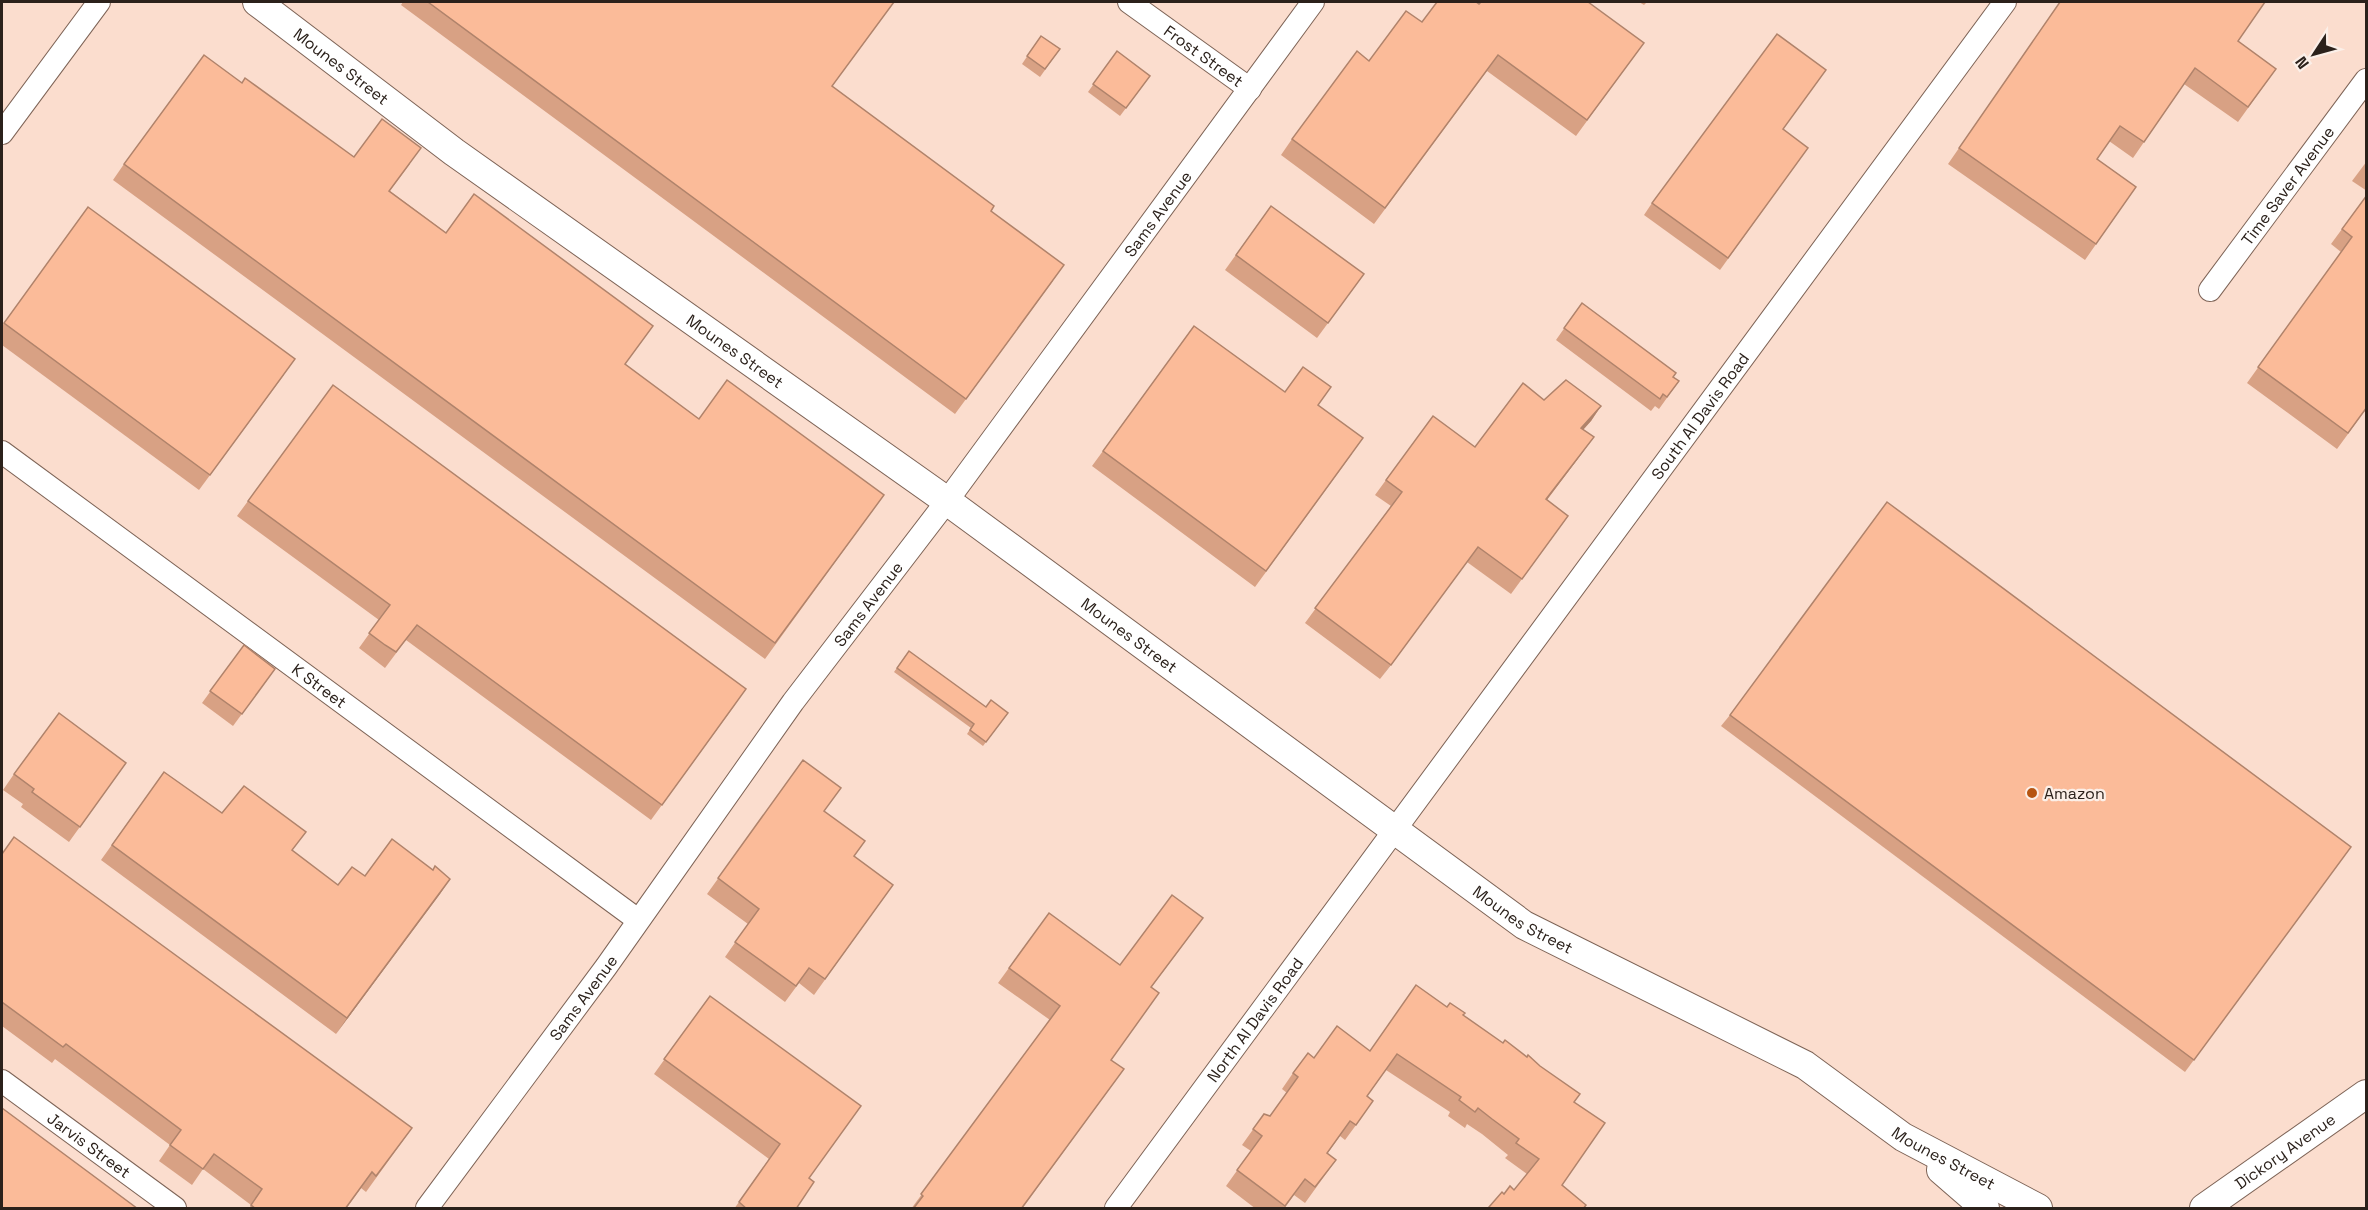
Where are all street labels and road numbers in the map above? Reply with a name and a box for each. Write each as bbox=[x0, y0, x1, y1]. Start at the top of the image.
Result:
street label: Frost Street bbox=[1160, 20, 1248, 91]
street label: Mounes Street bbox=[289, 23, 393, 109]
street label: Time Saver Avenue bbox=[2236, 122, 2339, 249]
street label: Sams Avenue bbox=[1119, 167, 1196, 261]
street label: Mounes Street bbox=[682, 309, 788, 393]
street label: South Al Davis Road bbox=[1646, 348, 1754, 484]
street label: Sams Avenue bbox=[829, 557, 907, 651]
street label: Mounes Street bbox=[1077, 593, 1182, 677]
street label: K Street bbox=[288, 658, 351, 713]
street label: Mounes Street bbox=[1469, 881, 1577, 958]
street label: Sams Avenue bbox=[544, 951, 622, 1045]
street label: North Al Davis Road bbox=[1202, 953, 1308, 1086]
street label: Jarvis Street bbox=[43, 1107, 135, 1182]
street label: Dickory Avenue bbox=[2230, 1108, 2339, 1194]
street label: Mounes Street bbox=[1888, 1122, 1999, 1194]

